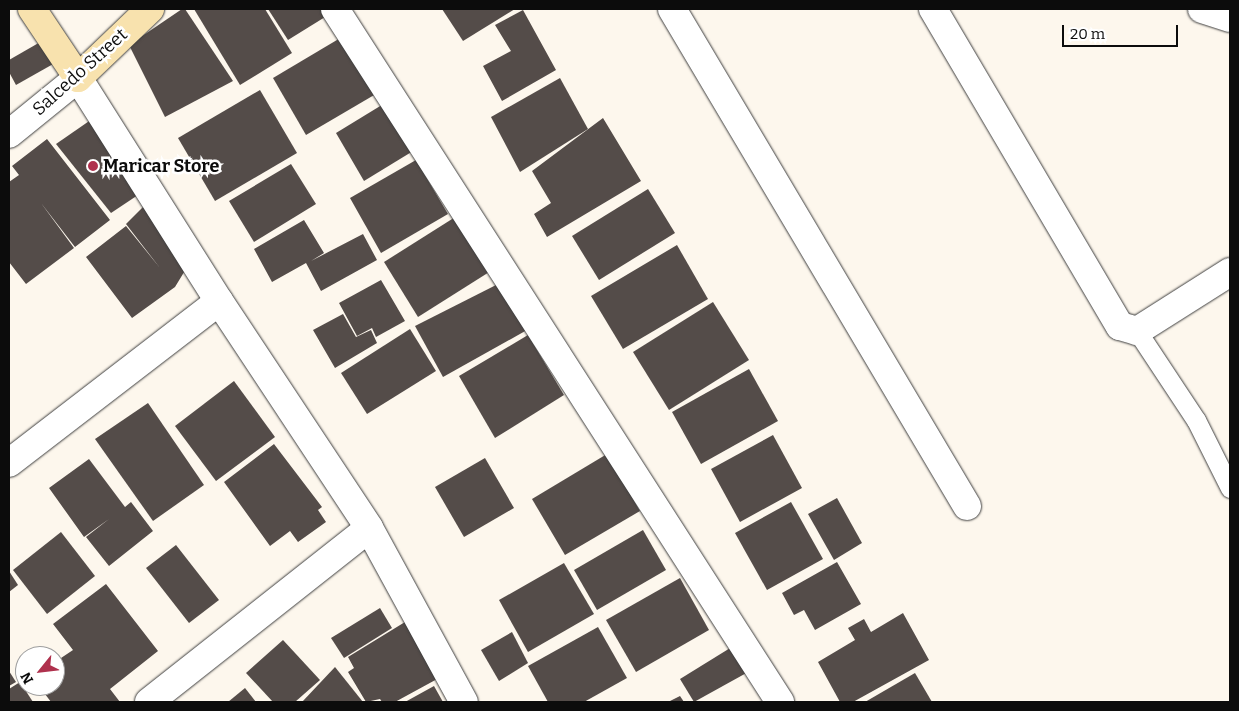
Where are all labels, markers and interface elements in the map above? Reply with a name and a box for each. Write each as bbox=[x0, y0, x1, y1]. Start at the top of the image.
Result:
scale bar bbox=[1064, 15, 1180, 47]
street label: Salcedo Street bbox=[28, 24, 132, 120]
text: 20 m bbox=[1070, 25, 1105, 43]
place label: Maricar Store bbox=[103, 155, 219, 177]
marker: Maricar Store bbox=[87, 160, 99, 172]
north arrow bbox=[15, 646, 65, 696]
text: N bbox=[17, 669, 37, 687]

